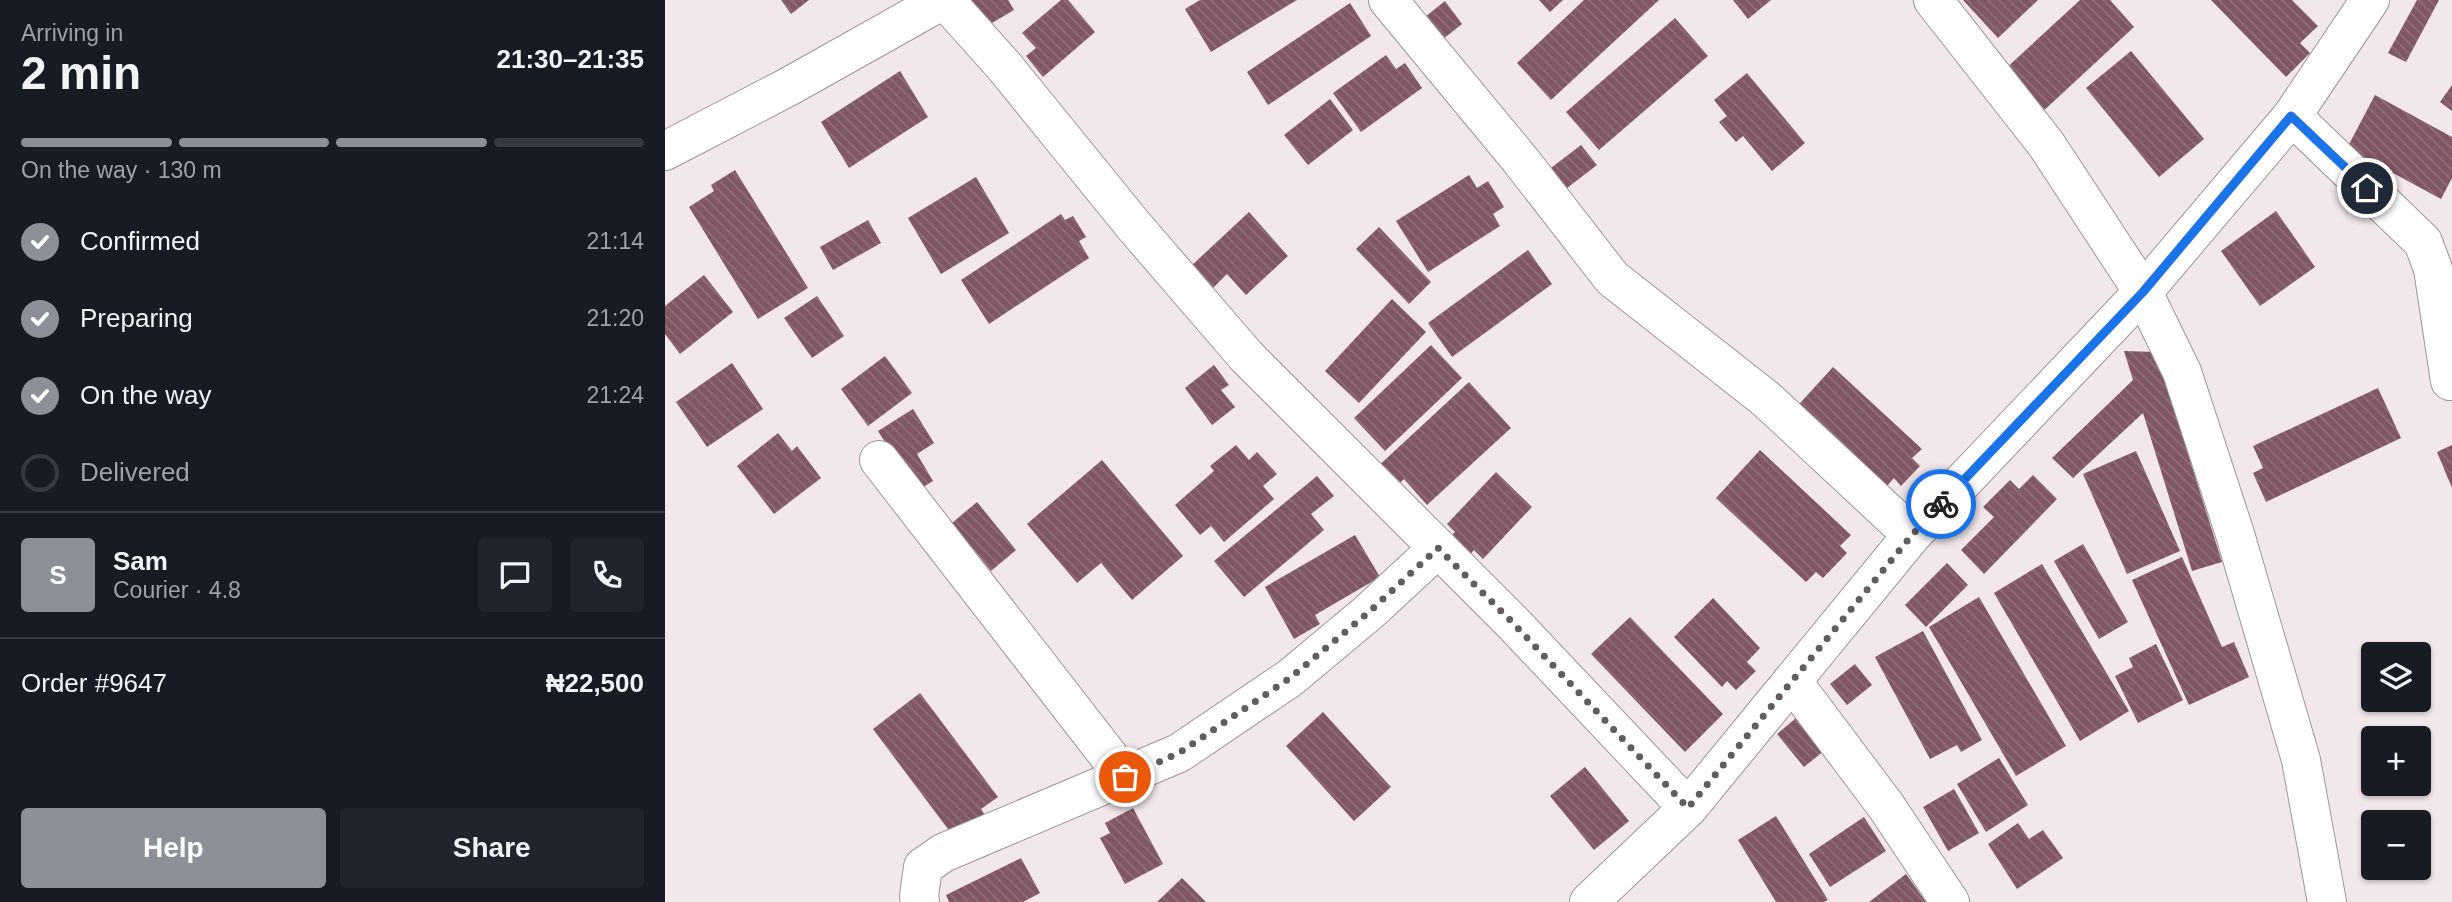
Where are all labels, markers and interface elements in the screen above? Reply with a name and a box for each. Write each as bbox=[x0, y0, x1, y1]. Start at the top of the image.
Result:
text: Arriving in bbox=[21, 20, 123, 46]
text: 21:30–21:35 bbox=[497, 44, 644, 74]
text: 2 min bbox=[21, 47, 141, 99]
text: On the way · 130 m bbox=[21, 157, 222, 183]
pin bbox=[2337, 158, 2397, 218]
icon: home bbox=[2348, 169, 2386, 207]
icon: check bbox=[21, 223, 59, 261]
text: Confirmed bbox=[80, 226, 200, 256]
text: 21:14 bbox=[586, 228, 644, 254]
icon: check bbox=[21, 300, 59, 338]
text: Preparing bbox=[80, 303, 193, 333]
text: 21:20 bbox=[586, 305, 644, 331]
icon: check bbox=[21, 377, 59, 415]
text: On the way bbox=[80, 380, 212, 410]
text: 21:24 bbox=[586, 382, 644, 408]
text: Delivered bbox=[80, 457, 190, 487]
courier bbox=[1906, 469, 1976, 539]
icon: bike bbox=[1922, 485, 1960, 523]
button: chat bbox=[478, 538, 552, 612]
button: phone bbox=[570, 538, 644, 612]
text: Sam bbox=[113, 546, 168, 576]
text: S bbox=[49, 560, 67, 590]
text: Courier · 4.8 bbox=[113, 577, 241, 603]
map controls bbox=[2361, 642, 2431, 880]
button: layers bbox=[2361, 642, 2431, 712]
text: Order #9647 bbox=[21, 668, 167, 698]
text: ₦22,500 bbox=[546, 668, 644, 698]
button: + bbox=[2361, 726, 2431, 796]
pin bbox=[1095, 747, 1155, 807]
icon: bag bbox=[1106, 758, 1144, 796]
button: Help bbox=[21, 808, 326, 888]
button: Share bbox=[340, 808, 644, 888]
button: − bbox=[2361, 810, 2431, 880]

